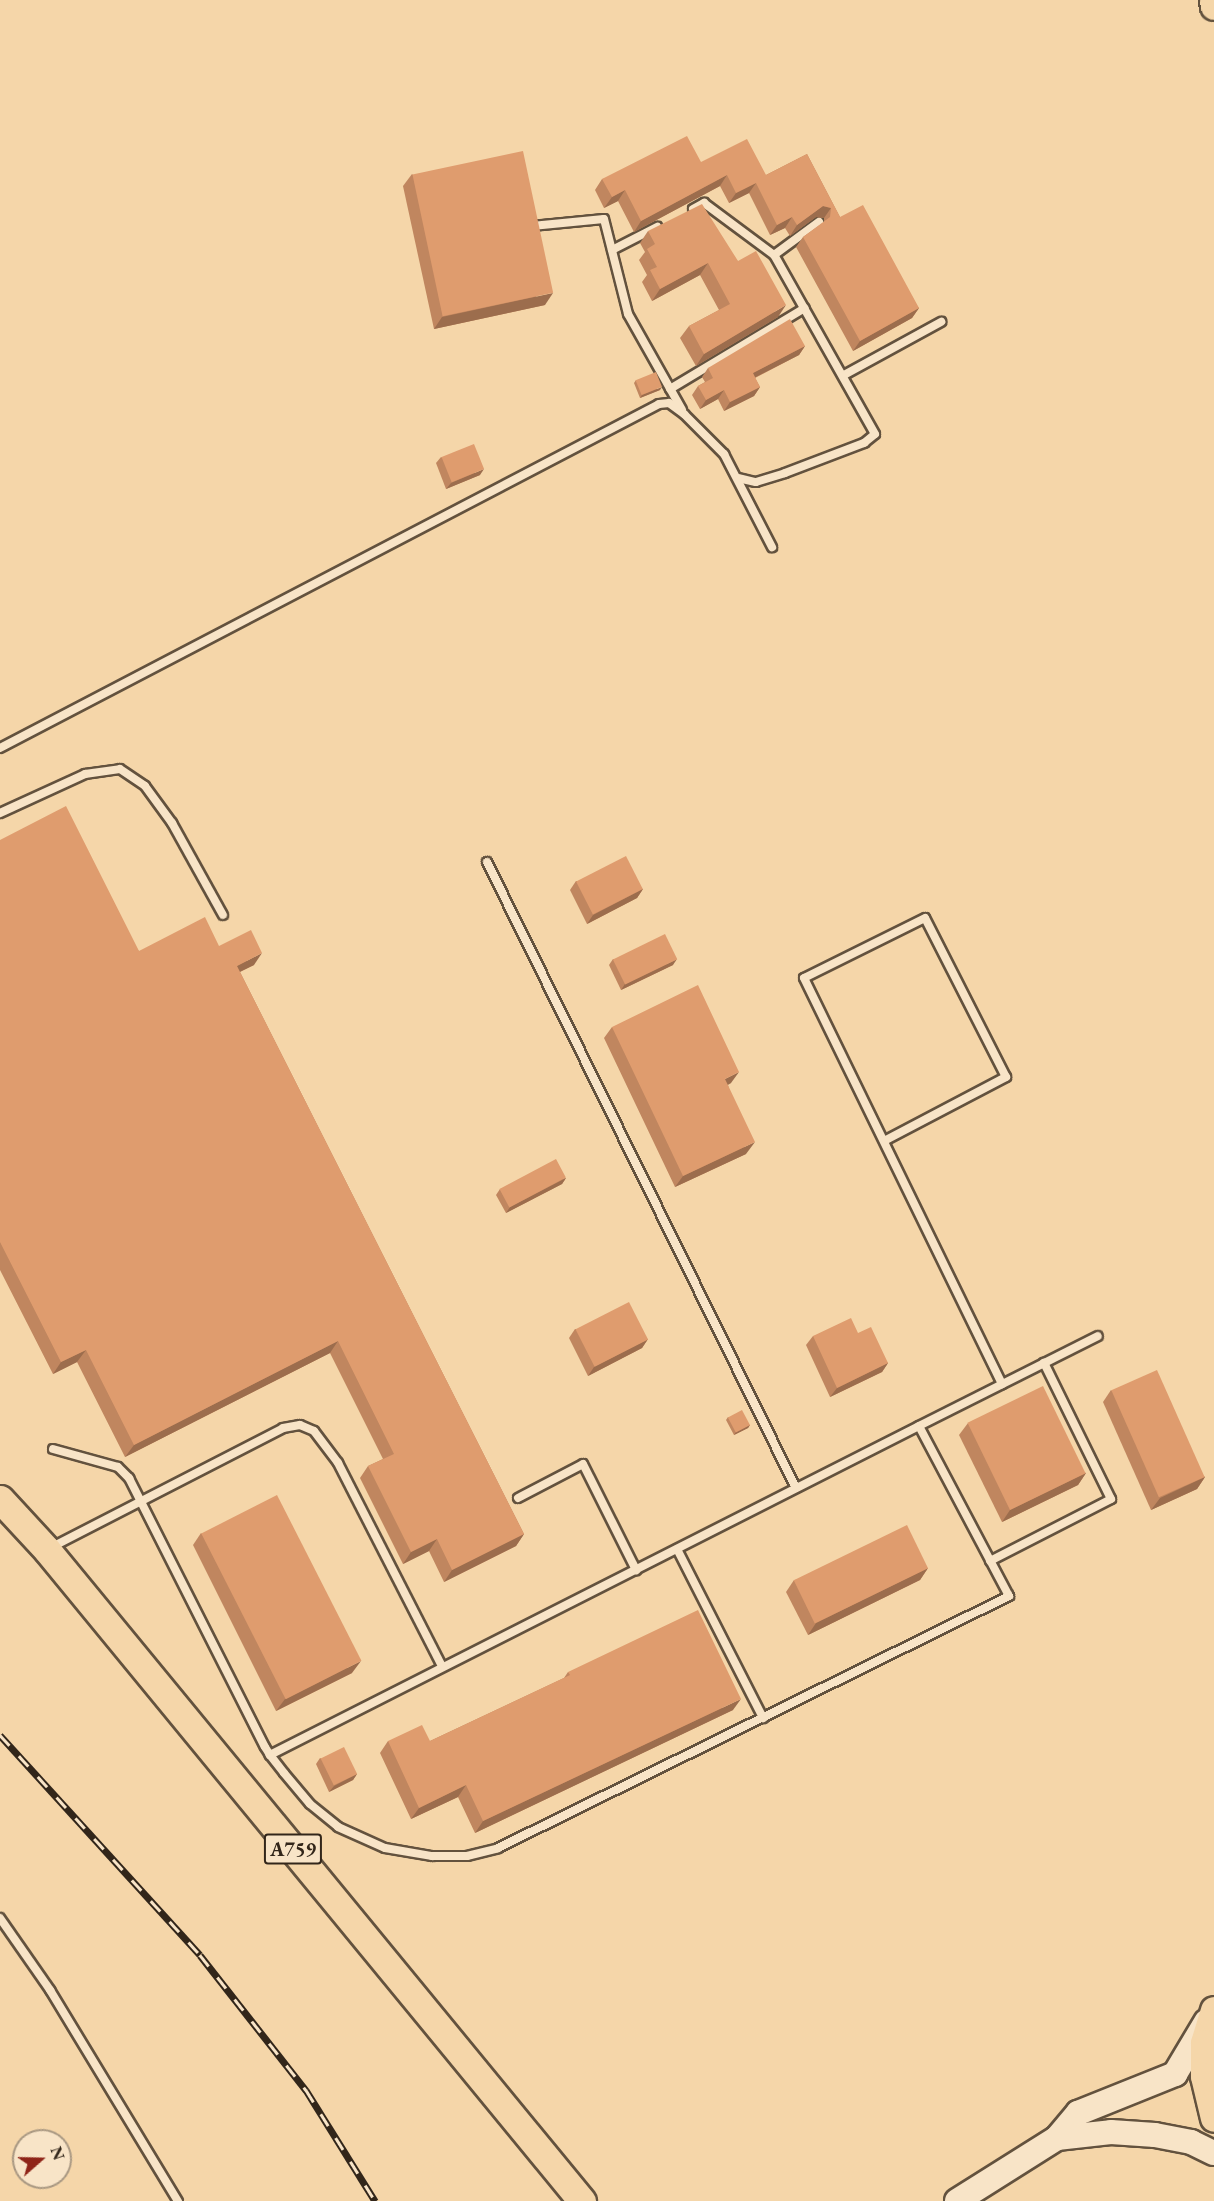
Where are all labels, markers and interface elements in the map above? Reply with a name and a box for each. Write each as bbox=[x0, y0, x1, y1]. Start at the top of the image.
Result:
road number: A759 bbox=[263, 1832, 323, 1866]
north arrow bbox=[12, 2129, 72, 2189]
text: N bbox=[45, 2144, 70, 2163]

